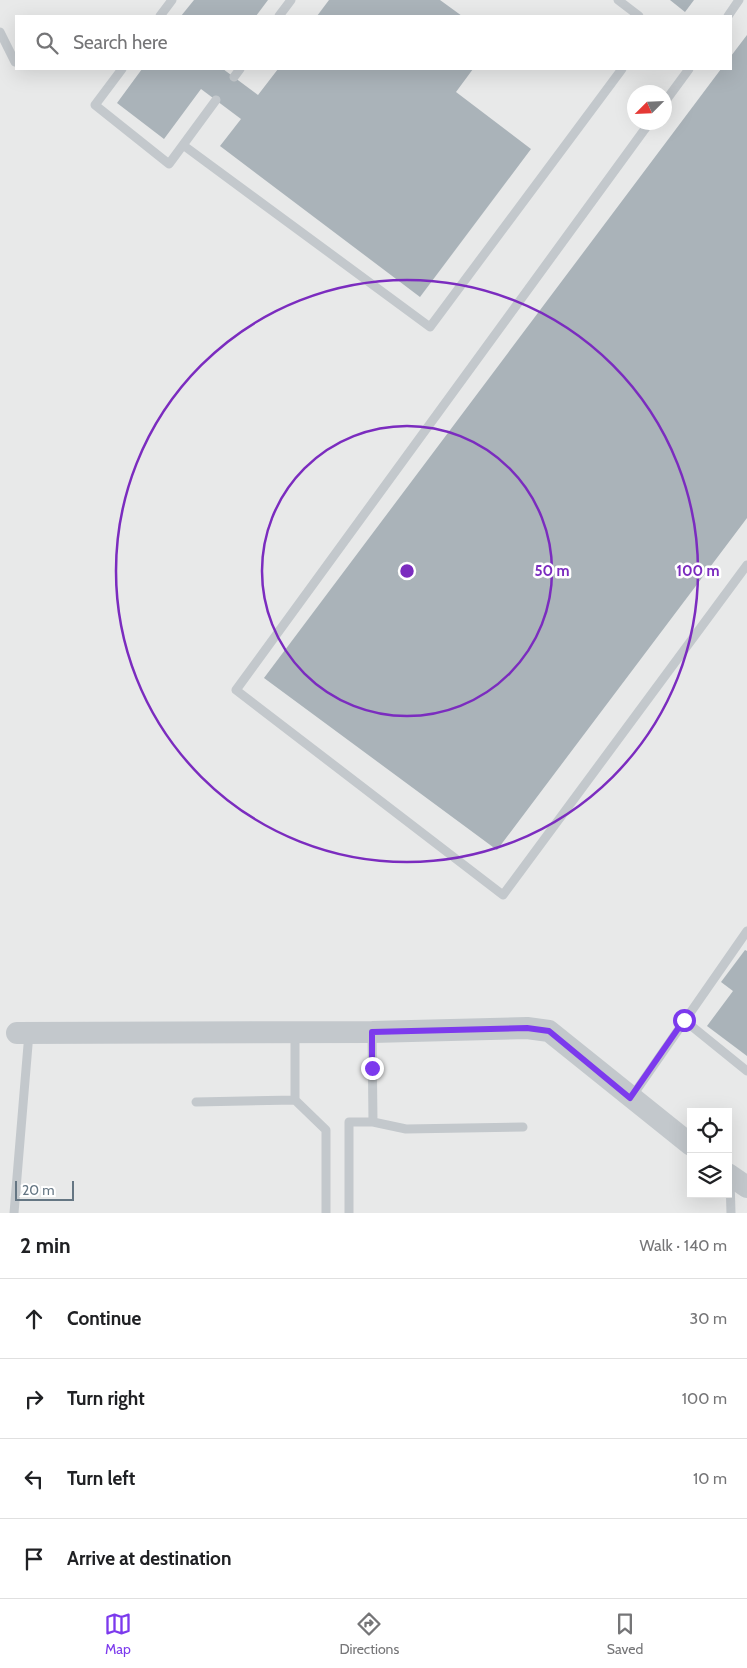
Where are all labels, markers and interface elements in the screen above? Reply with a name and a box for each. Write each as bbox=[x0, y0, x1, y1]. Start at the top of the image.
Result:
search box bbox=[15, 15, 732, 70]
icon: search bbox=[33, 29, 61, 57]
text: Search here bbox=[73, 31, 167, 54]
north arrow bbox=[627, 85, 672, 130]
centre of rings bbox=[398, 562, 416, 580]
text: 50 m bbox=[534, 562, 570, 580]
text: 100 m bbox=[676, 562, 720, 580]
route start bbox=[673, 1009, 696, 1032]
route end bbox=[361, 1057, 384, 1080]
map controls bbox=[687, 1108, 732, 1198]
button: locate bbox=[687, 1108, 732, 1153]
button: layers bbox=[687, 1153, 732, 1198]
scale bar bbox=[15, 1178, 74, 1201]
text: 20 m bbox=[22, 1181, 55, 1199]
text: 2 min bbox=[20, 1233, 71, 1258]
text: Walk · 140 m bbox=[640, 1236, 727, 1255]
icon: ahead bbox=[20, 1305, 48, 1333]
text: Continue bbox=[67, 1307, 141, 1330]
text: 30 m bbox=[690, 1309, 727, 1328]
icon: right bbox=[20, 1385, 48, 1413]
text: Turn right bbox=[67, 1387, 145, 1410]
text: 100 m bbox=[682, 1389, 727, 1408]
icon: left bbox=[20, 1465, 48, 1493]
text: Turn left bbox=[67, 1467, 135, 1490]
text: 10 m bbox=[693, 1469, 727, 1488]
icon: arrive bbox=[20, 1545, 48, 1573]
text: Arrive at destination bbox=[67, 1547, 231, 1570]
tab: Map bbox=[104, 1610, 132, 1658]
tab: Directions bbox=[339, 1610, 399, 1658]
tab: Saved bbox=[607, 1610, 643, 1658]

